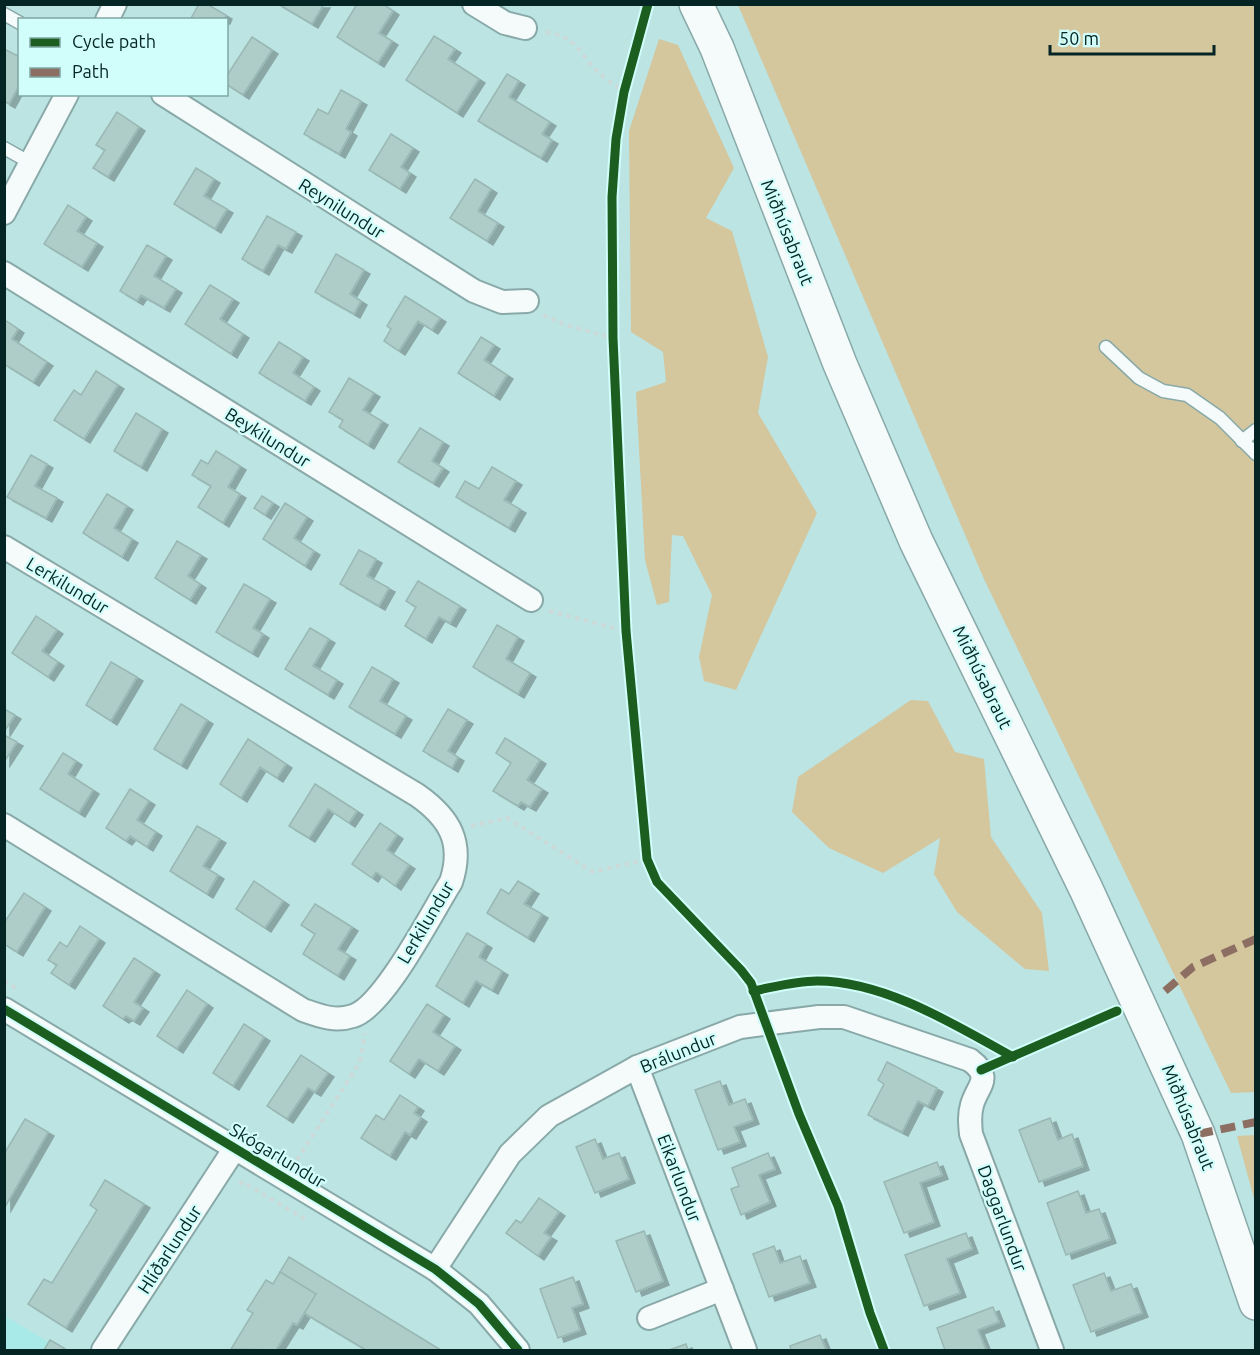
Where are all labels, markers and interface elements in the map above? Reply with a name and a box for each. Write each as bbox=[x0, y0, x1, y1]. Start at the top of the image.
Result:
legend bbox=[18, 18, 228, 96]
scale bar bbox=[1050, 18, 1214, 56]
text: 50 m bbox=[1059, 28, 1099, 48]
text: Cycle path bbox=[72, 31, 156, 51]
text: Path bbox=[72, 61, 109, 81]
street label: Reynilundur bbox=[295, 174, 389, 242]
street label: Miðhúsabraut bbox=[758, 176, 818, 288]
street label: Beykilundur bbox=[222, 403, 314, 471]
street label: Lerkilundur bbox=[23, 553, 113, 617]
street label: Miðhúsabraut bbox=[949, 622, 1017, 732]
street label: Lerkilundur bbox=[393, 877, 457, 967]
street label: Brálundur bbox=[637, 1028, 719, 1076]
street label: Miðhúsabraut bbox=[1159, 1061, 1219, 1173]
street label: Skógarlundur bbox=[227, 1119, 330, 1191]
street label: Eikarlundur bbox=[654, 1131, 706, 1225]
street label: Daggarlundur bbox=[975, 1162, 1032, 1274]
street label: Hlíðarlundur bbox=[133, 1201, 205, 1297]

